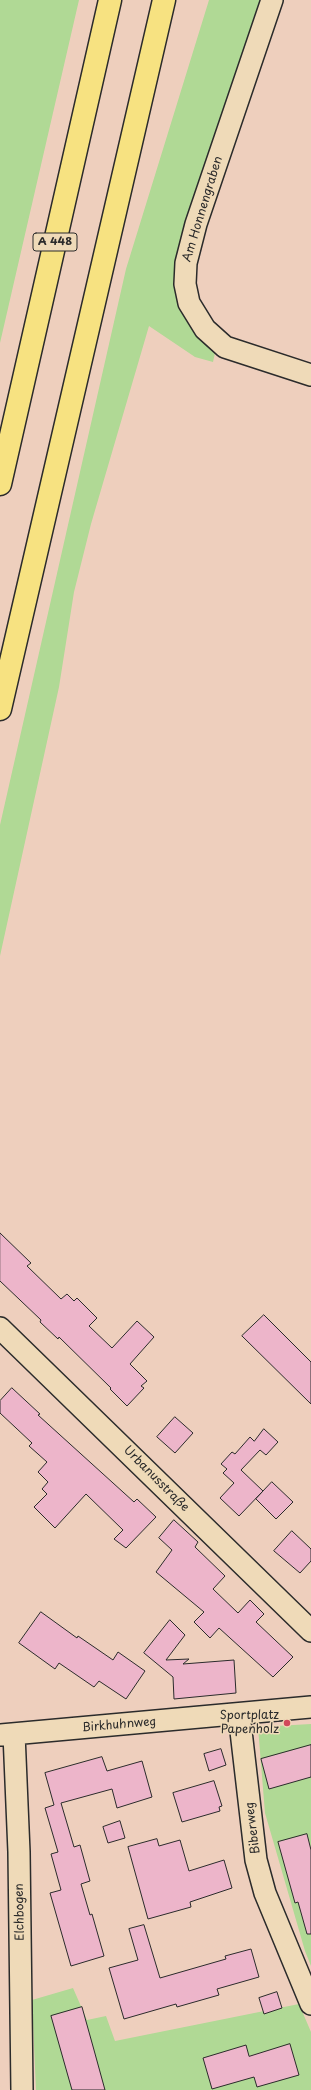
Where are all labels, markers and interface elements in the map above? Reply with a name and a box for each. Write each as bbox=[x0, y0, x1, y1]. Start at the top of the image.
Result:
street label: Am Honnengraben bbox=[180, 154, 226, 264]
road number: A 448 bbox=[33, 233, 77, 251]
street label: Urbanusstraße bbox=[120, 1443, 192, 1515]
place label: Sportplatz Papenholz bbox=[220, 1709, 279, 1737]
street label: Birkhuhnweg bbox=[81, 1715, 157, 1735]
marker: Sportplatz Papenholz bbox=[282, 1718, 292, 1728]
street label: Biberweg bbox=[243, 1801, 263, 1855]
street label: Elchbogen bbox=[12, 1883, 28, 1941]

